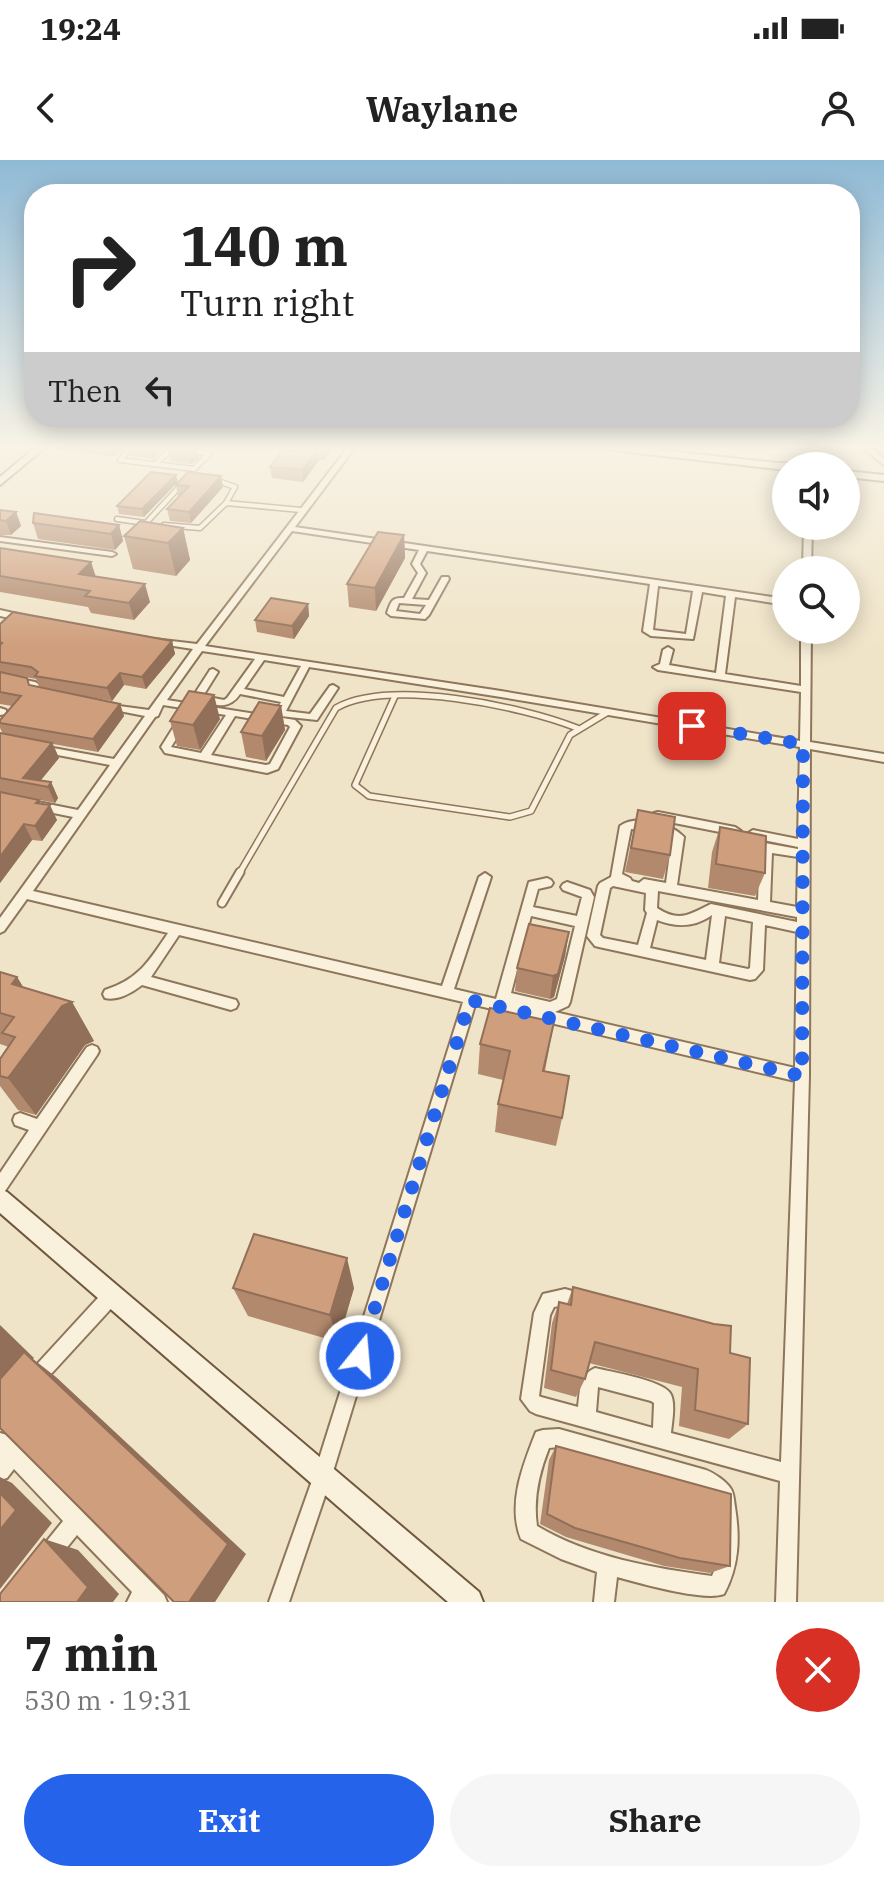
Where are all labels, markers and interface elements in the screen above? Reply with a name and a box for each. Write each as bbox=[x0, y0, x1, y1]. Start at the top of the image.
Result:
text: 19:24 bbox=[40, 9, 121, 48]
text: Waylane bbox=[366, 85, 518, 132]
icon: back bbox=[24, 86, 68, 130]
icon: person bbox=[816, 86, 860, 130]
text: 140 m bbox=[180, 209, 348, 281]
icon: right bbox=[48, 216, 152, 320]
text: Turn right bbox=[180, 279, 354, 326]
icon: left bbox=[138, 368, 182, 412]
text: Then bbox=[48, 371, 122, 410]
map controls bbox=[772, 452, 860, 644]
button: sound bbox=[772, 452, 860, 540]
button: search bbox=[772, 556, 860, 644]
pin bbox=[658, 692, 726, 760]
icon: arrive bbox=[670, 704, 714, 748]
position arrow bbox=[318, 1314, 402, 1398]
text: 7 min bbox=[24, 1622, 158, 1684]
button: close bbox=[776, 1628, 860, 1712]
text: 530 m · 19:31 bbox=[24, 1683, 192, 1717]
button: Exit bbox=[24, 1774, 434, 1866]
button: Share bbox=[450, 1774, 860, 1866]

